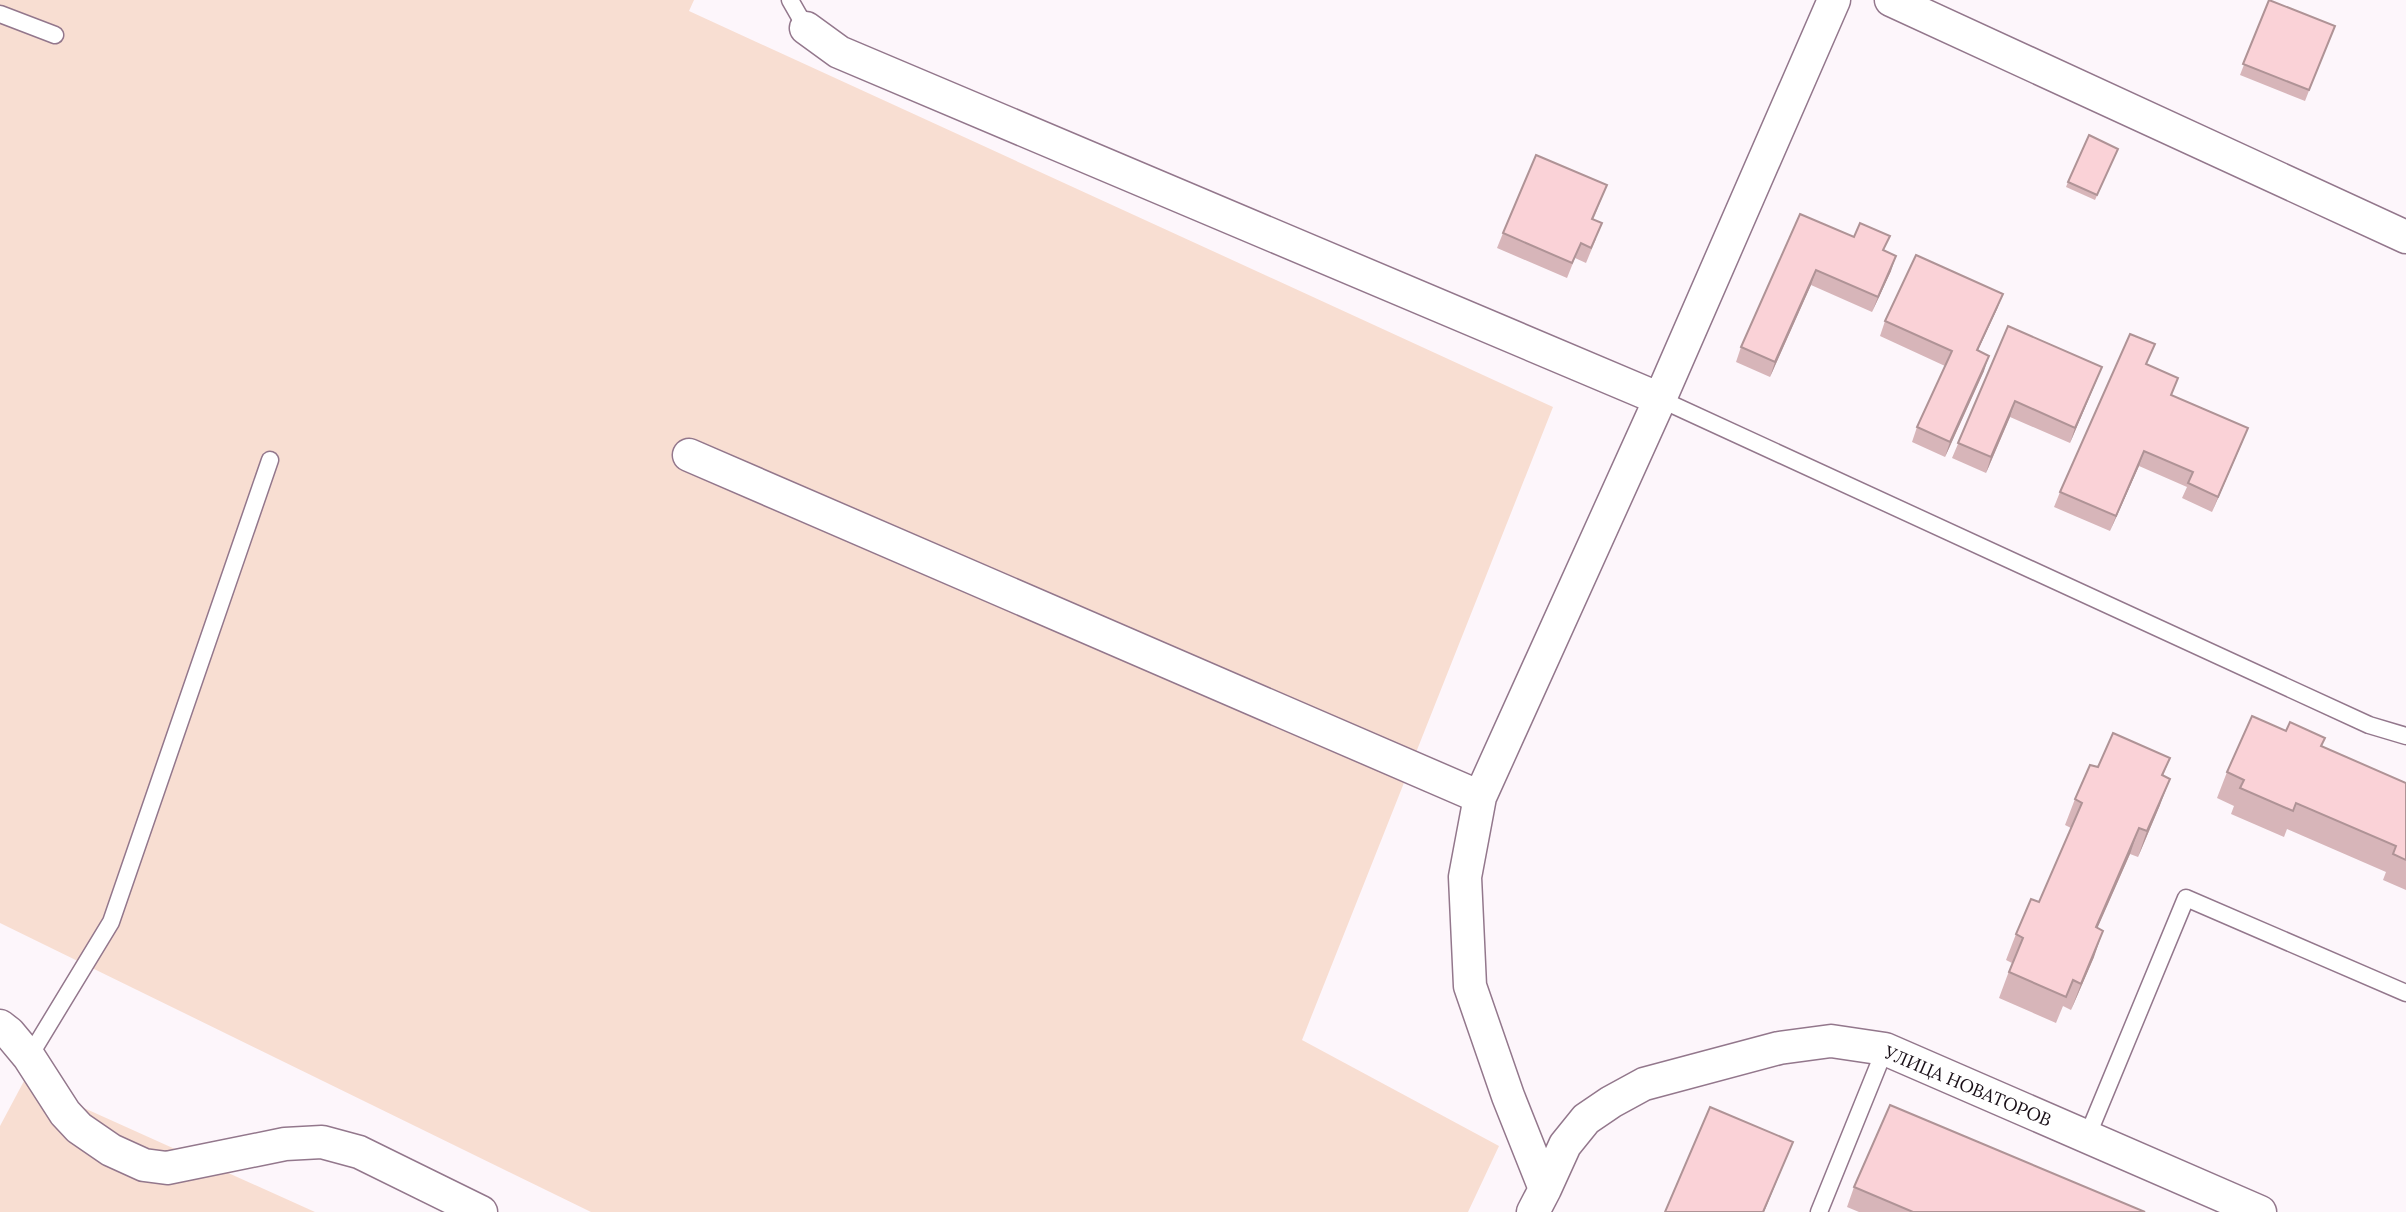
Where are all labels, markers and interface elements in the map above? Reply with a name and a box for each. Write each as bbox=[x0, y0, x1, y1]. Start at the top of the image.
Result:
street label: УЛИЦА НОВАТОРОВ bbox=[1880, 1040, 2055, 1132]

